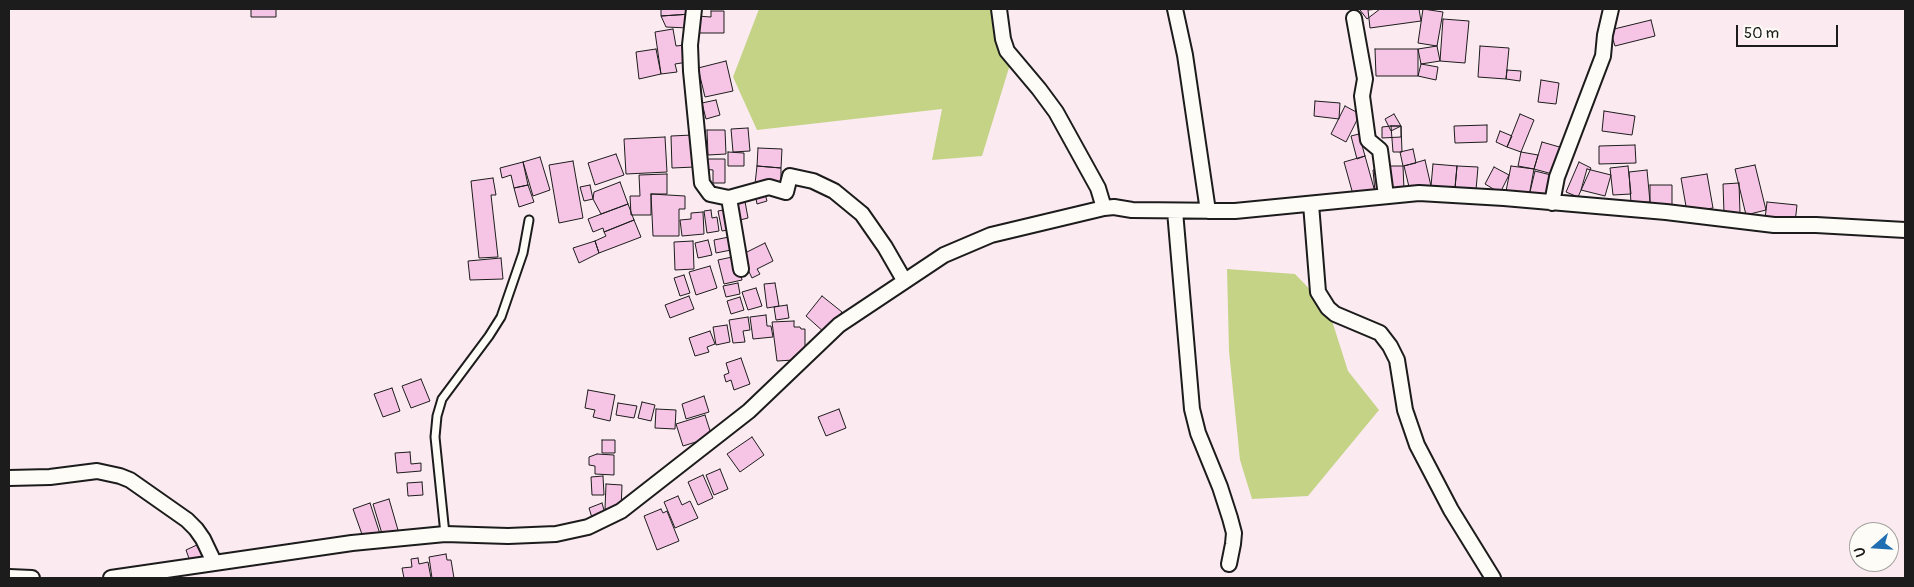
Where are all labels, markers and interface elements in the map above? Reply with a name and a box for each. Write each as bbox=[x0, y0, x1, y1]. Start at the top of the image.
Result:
scale bar bbox=[1739, 15, 1842, 47]
text: 50 m bbox=[1744, 24, 1779, 43]
north arrow bbox=[1849, 522, 1899, 572]
text: U bbox=[1851, 545, 1870, 559]

